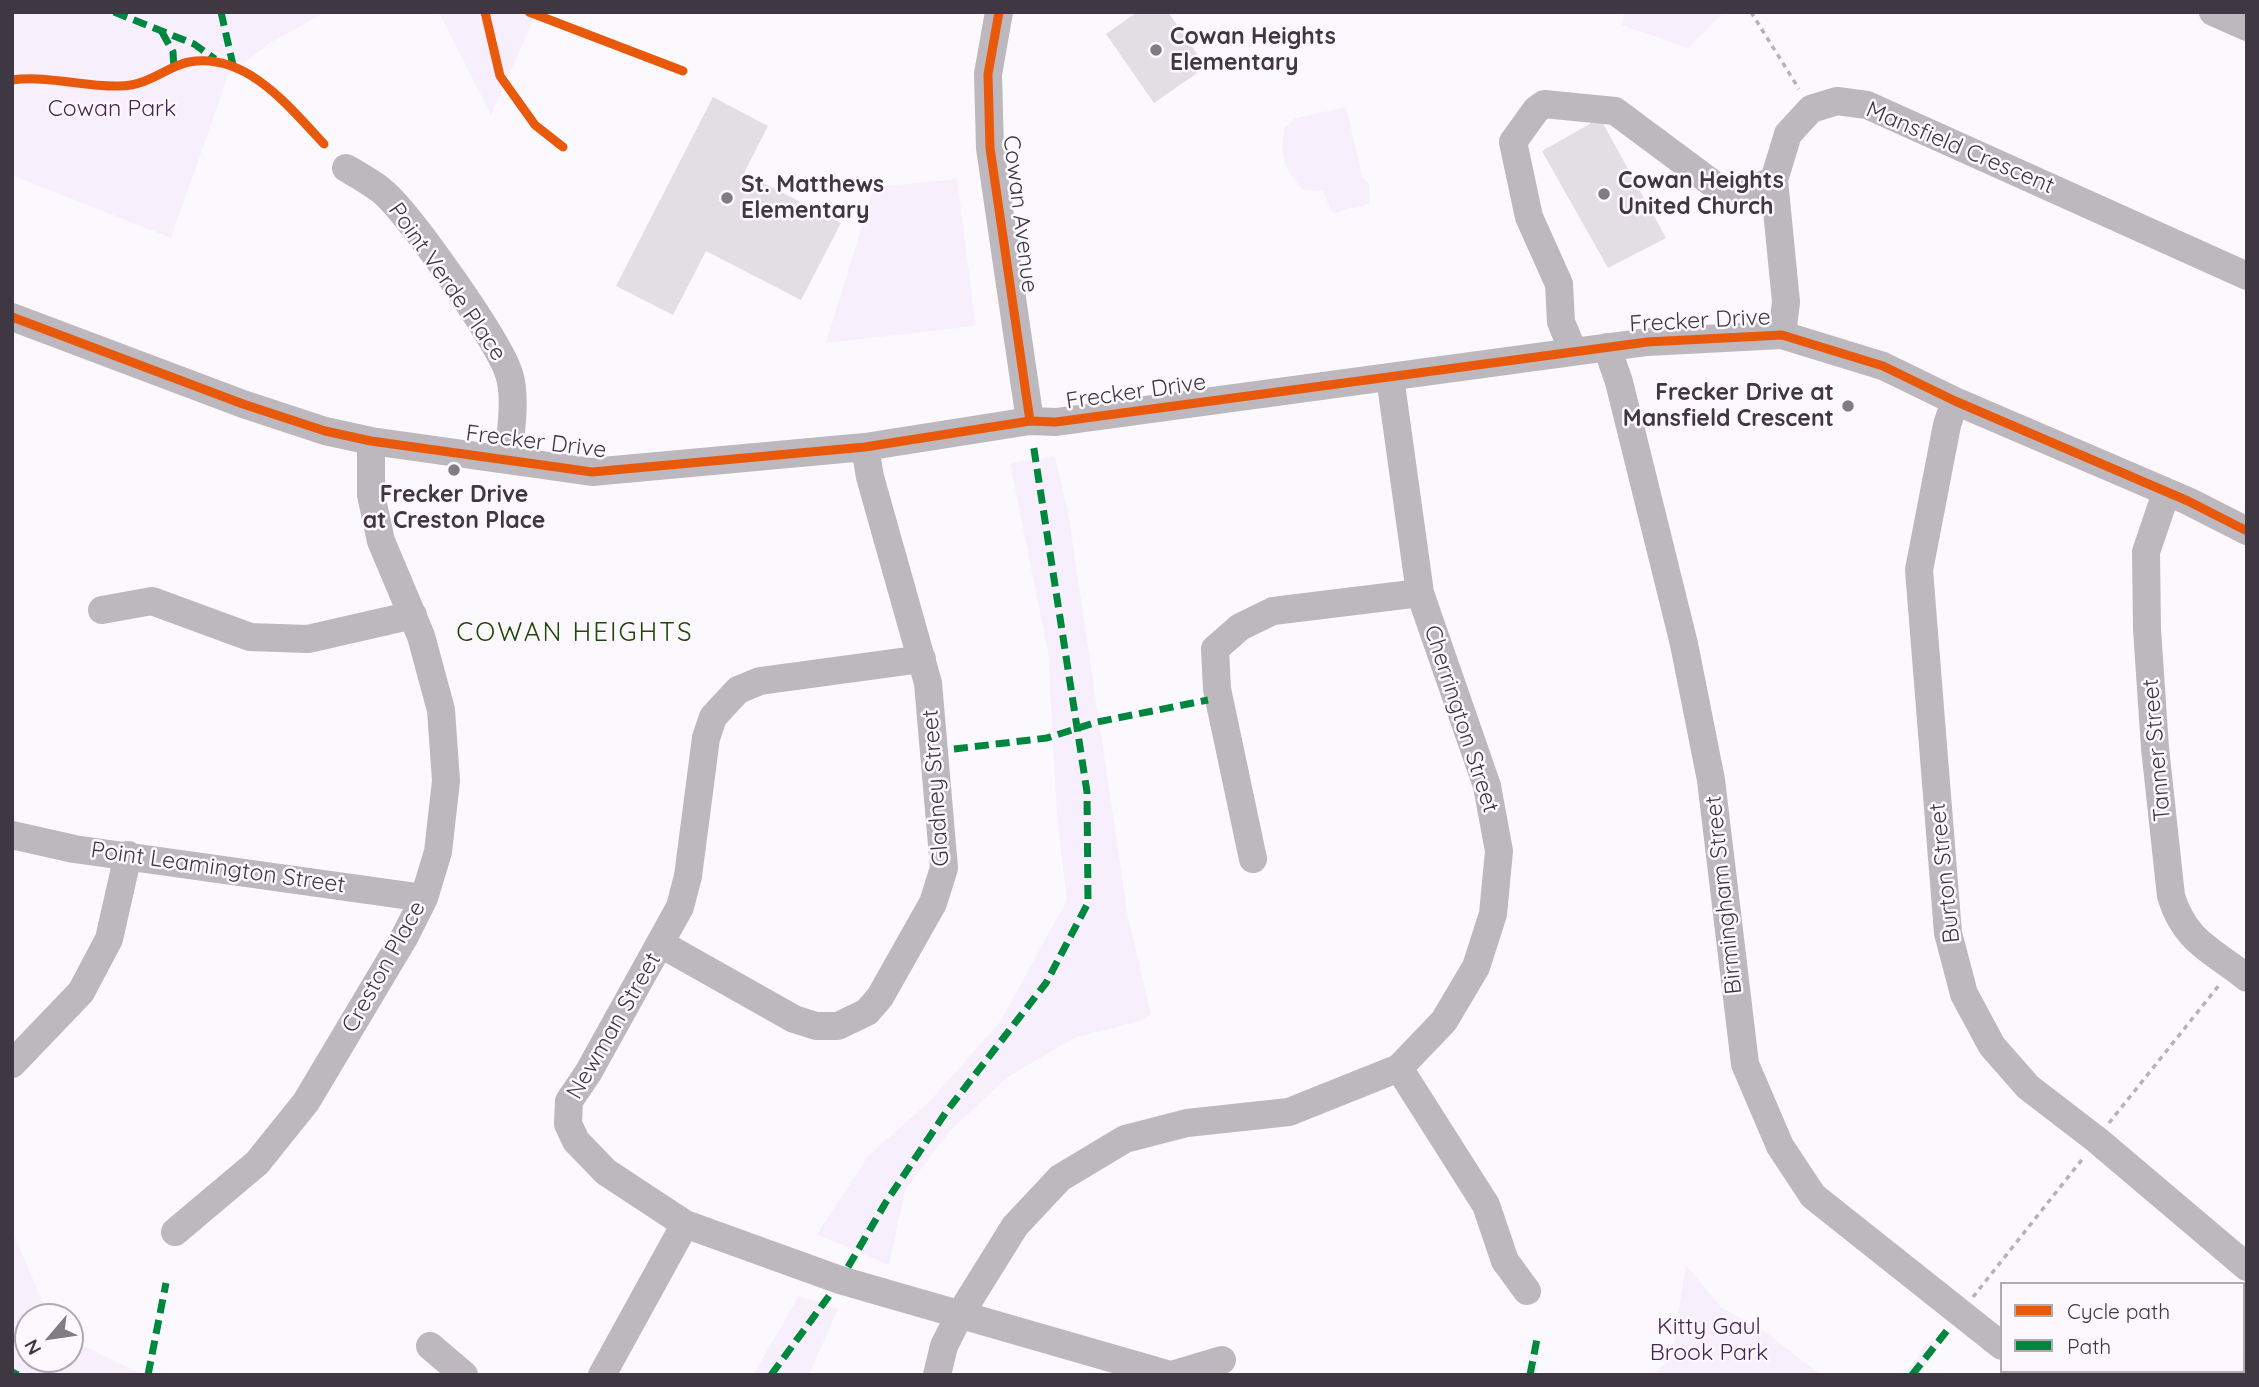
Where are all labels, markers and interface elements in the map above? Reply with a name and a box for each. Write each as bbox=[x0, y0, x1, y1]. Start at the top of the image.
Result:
place label: Cowan Heights Elementary bbox=[1170, 23, 1336, 77]
marker: Cowan Heights Elementary bbox=[1148, 42, 1164, 58]
park label: Cowan Park bbox=[48, 95, 176, 123]
street label: Mansfield Crescent bbox=[1862, 96, 2058, 200]
street label: Cowan Avenue bbox=[997, 134, 1043, 294]
place label: Cowan Heights United Church bbox=[1618, 167, 1784, 221]
place label: St. Matthews Elementary bbox=[741, 171, 884, 225]
marker: Cowan Heights United Church bbox=[1596, 186, 1612, 202]
marker: St. Matthews Elementary bbox=[719, 190, 735, 206]
street label: Point Verde Place bbox=[382, 198, 512, 366]
street label: Frecker Drive bbox=[1629, 304, 1771, 338]
street label: Frecker Drive bbox=[1064, 368, 1208, 416]
place label: Frecker Drive at Mansfield Crescent bbox=[1623, 379, 1834, 433]
marker: Frecker Drive at Mansfield Crescent bbox=[1840, 398, 1856, 414]
street label: Frecker Drive bbox=[464, 420, 608, 464]
marker: Frecker Drive at Creston Place bbox=[446, 462, 462, 478]
place label: Frecker Drive at Creston Place bbox=[363, 481, 545, 535]
district label: COWAN HEIGHTS bbox=[458, 617, 692, 649]
street label: Cherrington Street bbox=[1418, 622, 1504, 816]
street label: Tanner Street bbox=[2137, 678, 2177, 822]
street label: Gladney Street bbox=[917, 708, 955, 868]
street label: Birmingham Street bbox=[1700, 794, 1748, 996]
street label: Burton Street bbox=[1924, 801, 1966, 945]
street label: Point Leamington Street bbox=[89, 836, 347, 900]
street label: Creston Place bbox=[337, 896, 431, 1038]
street label: Newman Street bbox=[561, 948, 667, 1104]
legend bbox=[2000, 1282, 2245, 1373]
text: Cycle path bbox=[2067, 1298, 2170, 1324]
north arrow bbox=[14, 1303, 84, 1373]
park label: Kitty Gaul Brook Park bbox=[1650, 1313, 1768, 1367]
text: Path bbox=[2067, 1333, 2111, 1359]
text: N bbox=[19, 1335, 46, 1359]

